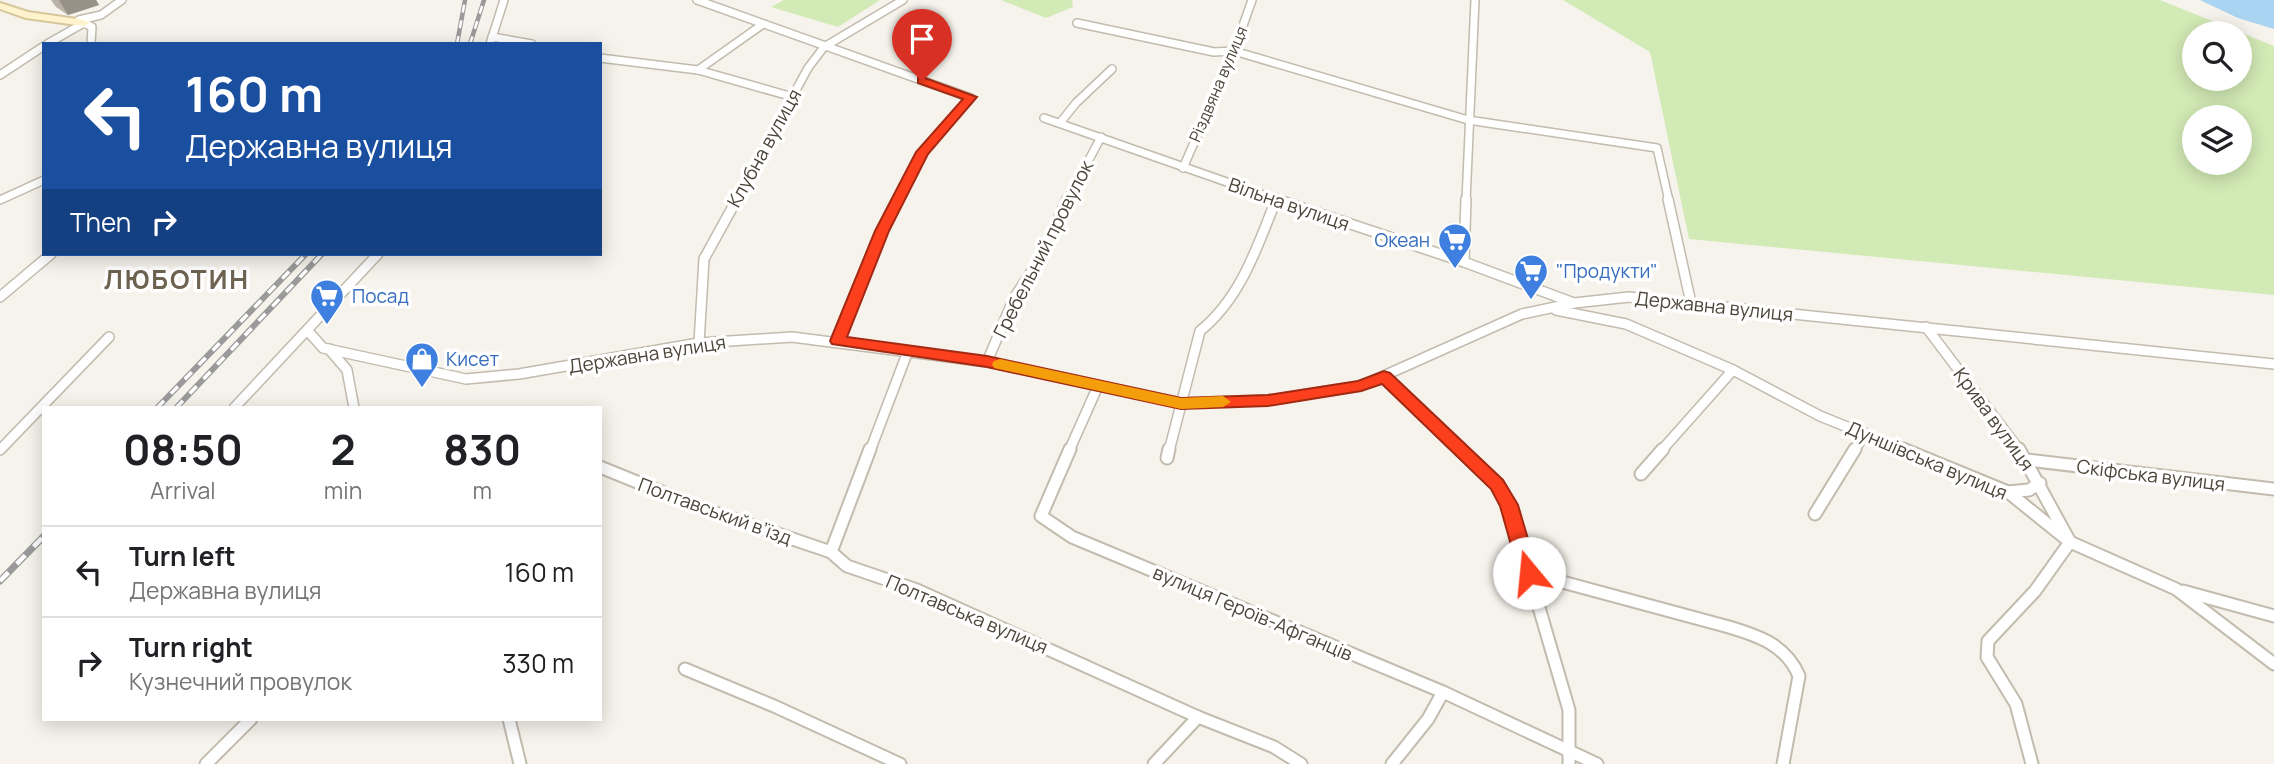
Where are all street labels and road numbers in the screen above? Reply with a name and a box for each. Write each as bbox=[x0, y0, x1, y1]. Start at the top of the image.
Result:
street label: Різдвяна вулиця bbox=[1184, 23, 1252, 145]
street label: Клубна вулиця bbox=[721, 84, 807, 212]
street label: Гребельний провулок bbox=[987, 155, 1099, 342]
street label: Вільна вулиця bbox=[1225, 171, 1353, 237]
street label: Державна вулиця bbox=[1634, 285, 1794, 327]
street label: Державна вулиця bbox=[566, 329, 728, 379]
street label: Крива вулиця bbox=[1948, 362, 2040, 476]
street label: Дуншівська вулиця bbox=[1843, 414, 2011, 506]
street label: Скіфська вулиця bbox=[2075, 453, 2227, 497]
street label: Полтавський в’їзд bbox=[635, 471, 795, 551]
street label: вулиця Героїв-Афганців bbox=[1149, 559, 1357, 667]
street label: Полтавська вулиця bbox=[882, 568, 1052, 660]

